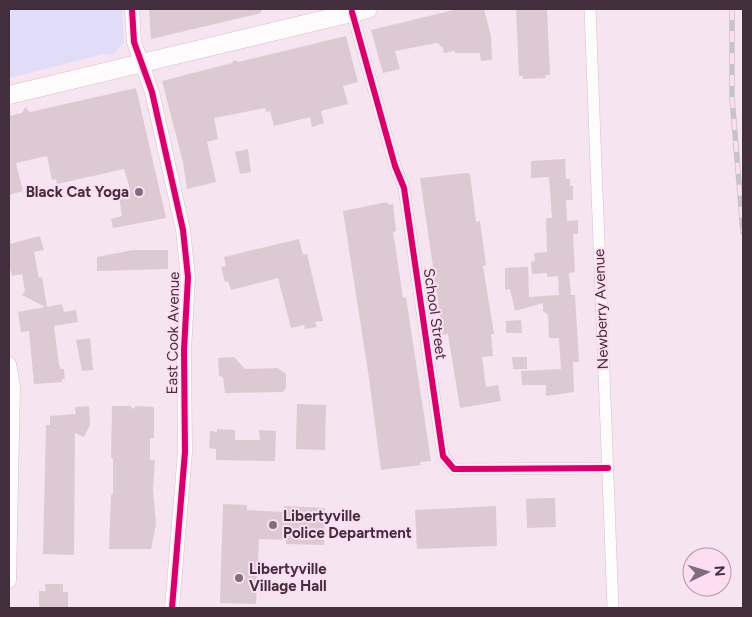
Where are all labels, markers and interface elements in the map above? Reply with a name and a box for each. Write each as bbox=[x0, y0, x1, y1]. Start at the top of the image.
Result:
place label: Black Cat Yoga bbox=[26, 183, 129, 201]
marker: Black Cat Yoga bbox=[133, 186, 145, 198]
street label: Newberry Avenue bbox=[590, 248, 612, 370]
street label: School Street bbox=[420, 267, 450, 361]
street label: East Cook Avenue bbox=[163, 271, 183, 395]
place label: Libertyville Police Department bbox=[283, 507, 412, 542]
marker: Libertyville Police Department bbox=[267, 519, 279, 531]
north arrow bbox=[682, 547, 732, 597]
place label: Libertyville Village Hall bbox=[249, 560, 327, 595]
text: N bbox=[711, 565, 728, 577]
marker: Libertyville Village Hall bbox=[233, 572, 245, 584]

